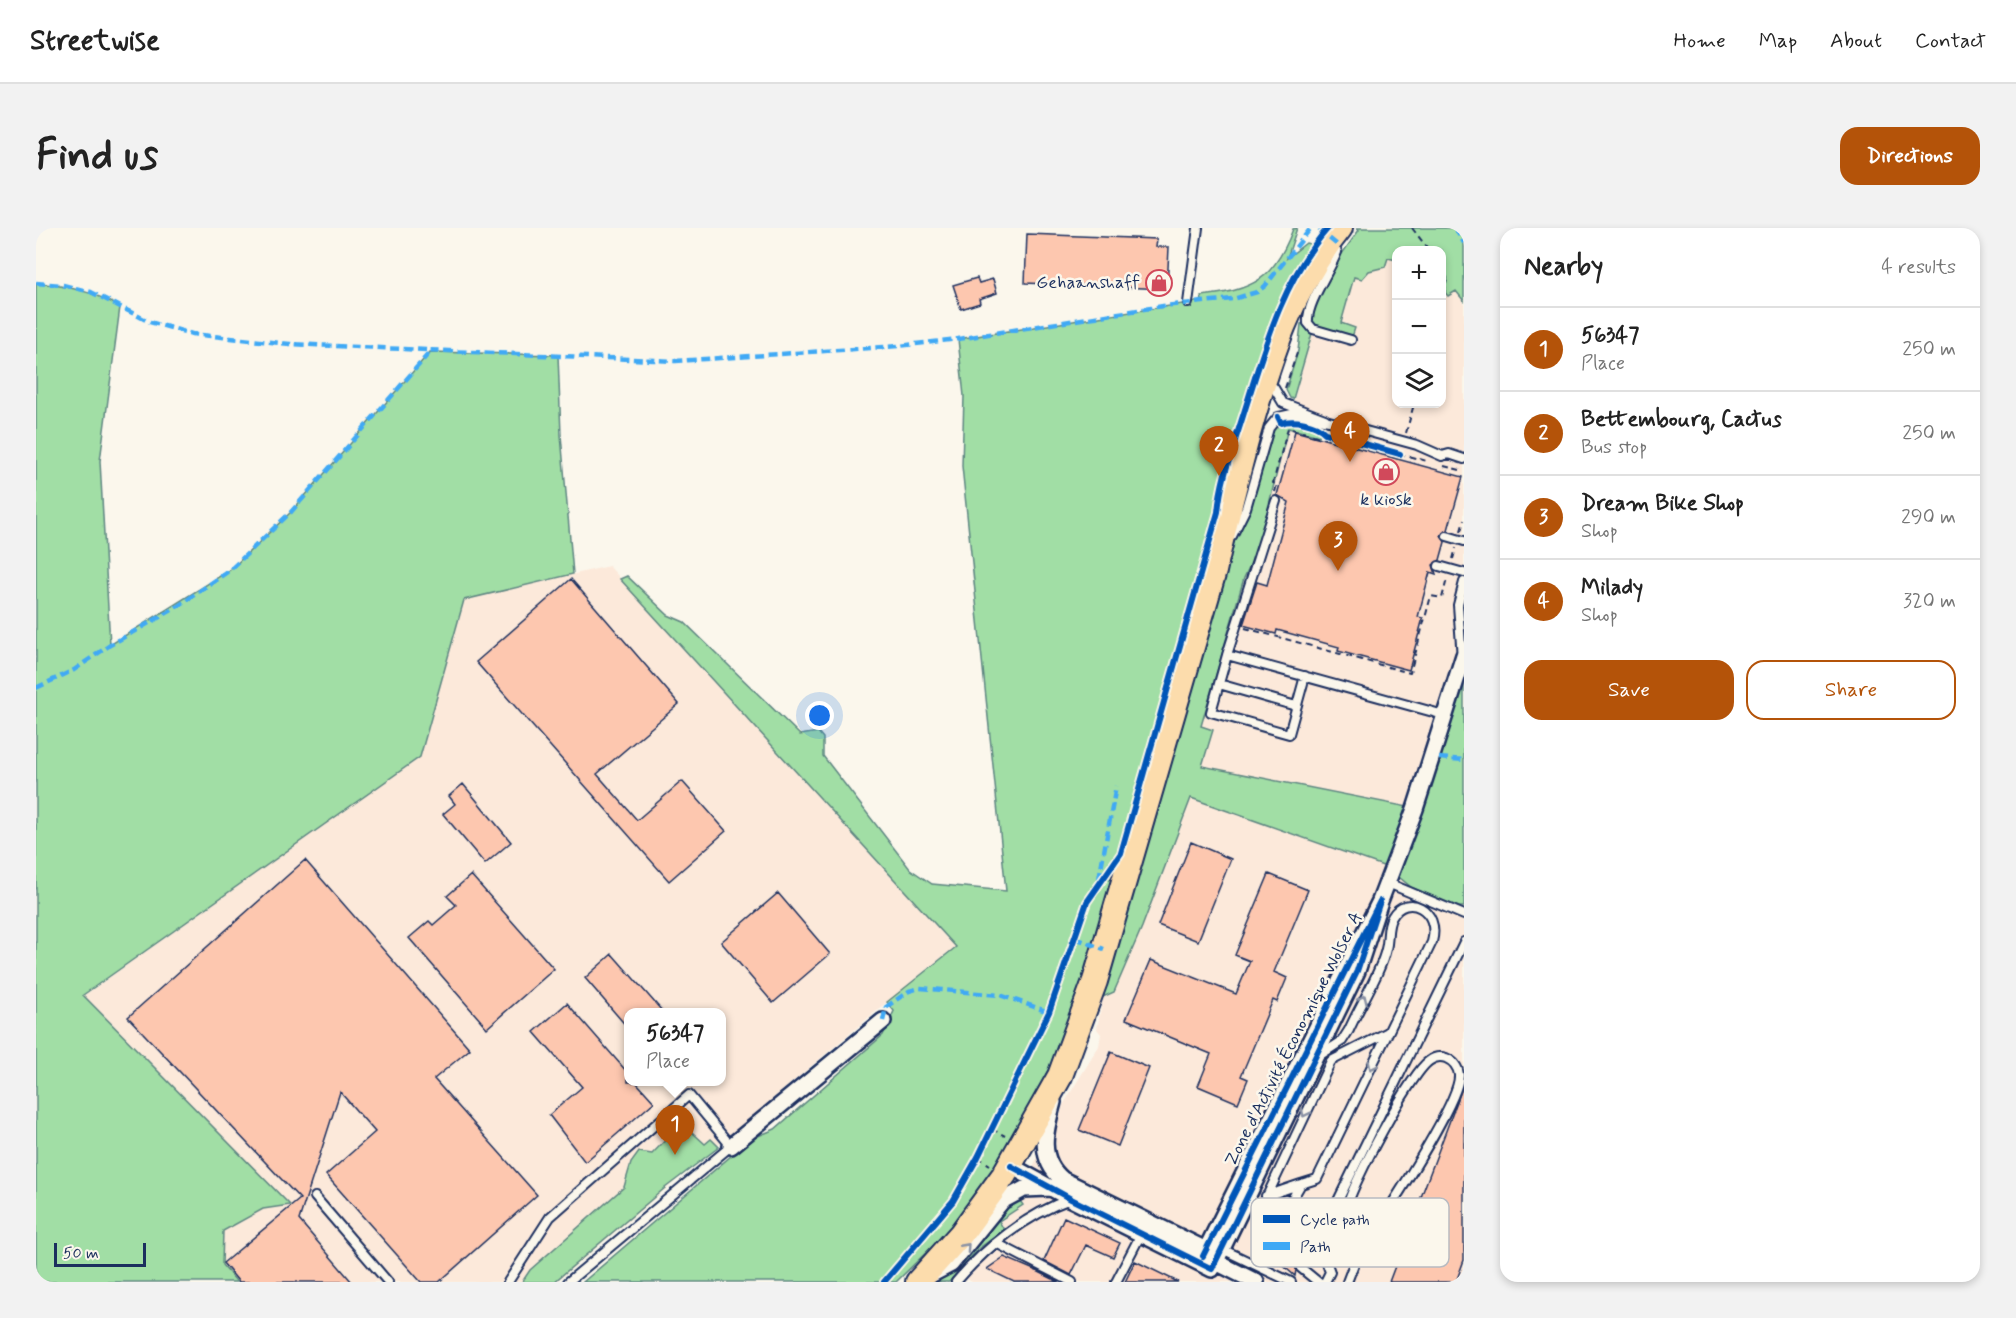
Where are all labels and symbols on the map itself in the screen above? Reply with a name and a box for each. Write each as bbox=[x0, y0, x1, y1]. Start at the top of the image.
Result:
shop icon: Gehaanshaff bbox=[1144, 268, 1174, 298]
place label: Gehaanshaff bbox=[1036, 271, 1140, 295]
pin: 4 bbox=[1330, 412, 1370, 462]
pin: 2 bbox=[1200, 426, 1238, 476]
shop icon: k kiosk bbox=[1371, 457, 1401, 487]
place label: k kiosk bbox=[1360, 488, 1412, 512]
pin: 3 bbox=[1318, 522, 1358, 571]
your location bbox=[805, 701, 834, 730]
street label: Zone d'Activité Économique Wolser A bbox=[1219, 908, 1369, 1170]
one-way arrow bbox=[1356, 995, 1368, 1006]
one-way arrow bbox=[1367, 1060, 1379, 1071]
pin: 1 bbox=[656, 1106, 694, 1155]
one-way arrow bbox=[1301, 1106, 1312, 1117]
legend bbox=[1251, 1198, 1449, 1267]
text: Cycle path bbox=[1300, 1210, 1370, 1231]
text: Path bbox=[1300, 1237, 1331, 1258]
scale bar bbox=[54, 1240, 146, 1268]
one-way arrow bbox=[959, 1244, 970, 1254]

